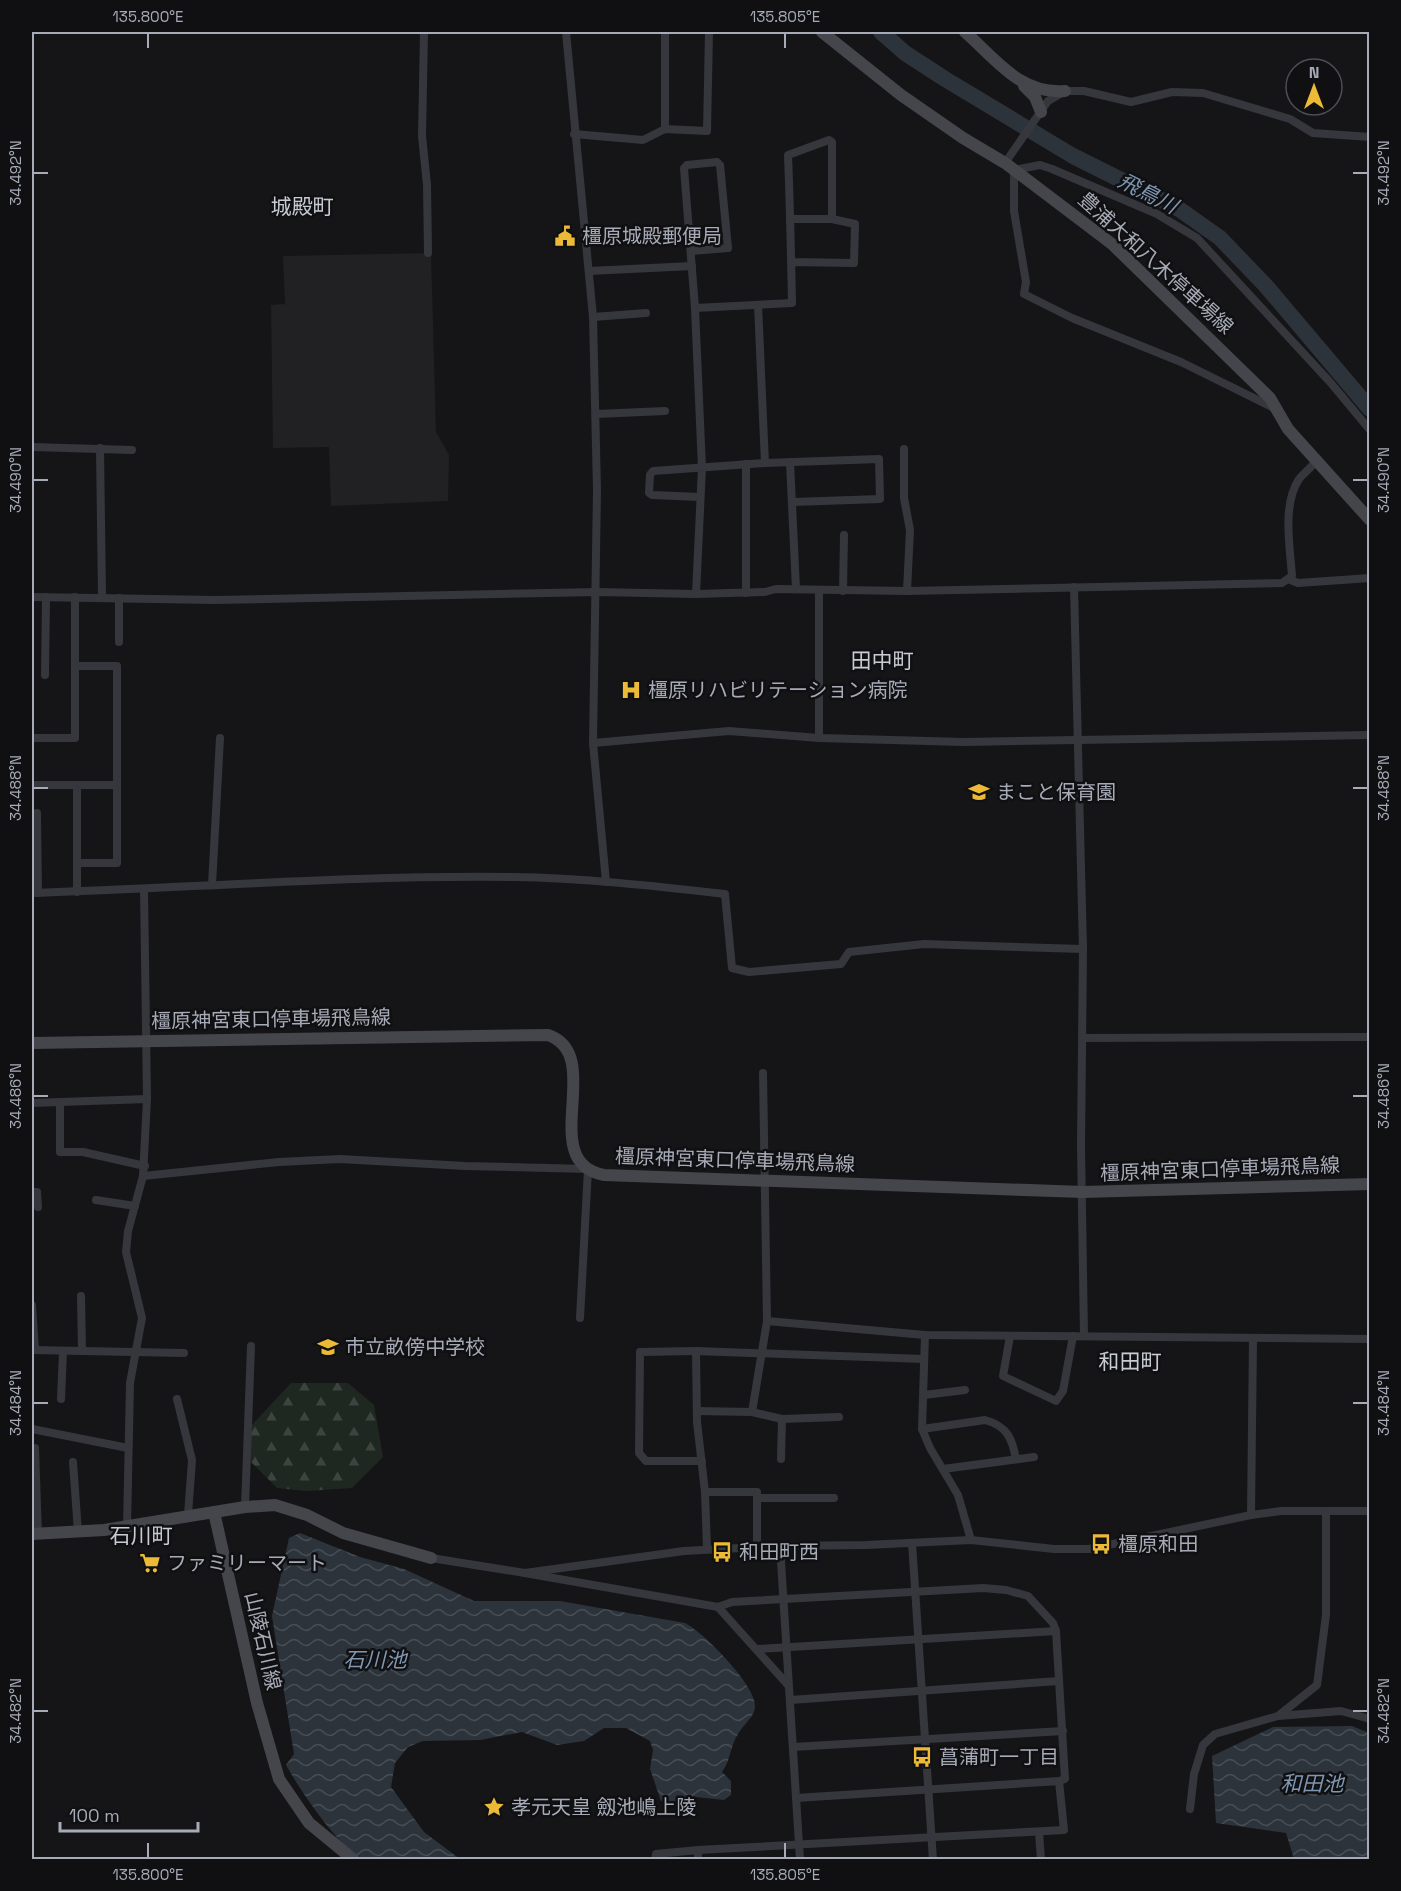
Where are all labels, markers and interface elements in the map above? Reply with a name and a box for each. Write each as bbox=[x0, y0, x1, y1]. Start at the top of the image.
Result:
text: 135.800°E bbox=[113, 7, 183, 26]
text: 135.805°E bbox=[750, 7, 820, 26]
north arrow bbox=[1284, 57, 1344, 117]
text: N bbox=[1309, 62, 1319, 83]
text: 34.492°N bbox=[6, 140, 25, 206]
text: 34.492°N bbox=[1374, 140, 1393, 206]
water label: 飛鳥川 bbox=[1114, 167, 1184, 220]
street label: 豊浦大和八木停車場線 bbox=[1073, 186, 1239, 340]
district label: 城殿町 bbox=[271, 193, 334, 220]
place label: 橿原城殿郵便局 bbox=[582, 223, 722, 249]
public building icon: 橿原城殿郵便局 bbox=[553, 224, 577, 248]
text: 34.490°N bbox=[6, 447, 25, 513]
text: 34.490°N bbox=[1374, 447, 1393, 513]
district label: 田中町 bbox=[851, 647, 914, 674]
place label: 橿原リハビリテーション病院 bbox=[648, 677, 908, 703]
hospital icon: 橿原リハビリテーション病院 bbox=[619, 678, 643, 702]
text: 34.488°N bbox=[6, 755, 25, 821]
text: 34.488°N bbox=[1374, 755, 1393, 821]
place label: まこと保育園 bbox=[996, 779, 1116, 805]
school or university icon: まこと保育園 bbox=[967, 780, 991, 804]
street label: 橿原神宮東口停車場飛鳥線 bbox=[151, 1004, 391, 1034]
text: 34.486°N bbox=[6, 1063, 25, 1129]
text: 34.486°N bbox=[1374, 1063, 1393, 1129]
street label: 橿原神宮東口停車場飛鳥線 bbox=[615, 1143, 855, 1177]
street label: 橿原神宮東口停車場飛鳥線 bbox=[1100, 1152, 1340, 1186]
place label: 市立畝傍中学校 bbox=[345, 1334, 485, 1360]
school or university icon: 市立畝傍中学校 bbox=[316, 1335, 340, 1359]
district label: 和田町 bbox=[1099, 1348, 1162, 1375]
text: 34.484°N bbox=[6, 1370, 25, 1436]
text: 34.484°N bbox=[1374, 1370, 1393, 1436]
district label: 石川町 bbox=[110, 1522, 173, 1549]
place label: 橿原和田 bbox=[1118, 1531, 1198, 1557]
bus stop icon: 橿原和田 bbox=[1089, 1532, 1113, 1556]
place label: 和田町西 bbox=[739, 1539, 819, 1565]
bus stop icon: 和田町西 bbox=[710, 1540, 734, 1564]
place label: ファミリーマート bbox=[167, 1550, 327, 1576]
supermarket icon: ファミリーマート bbox=[138, 1551, 162, 1575]
street label: 山陵石川線 bbox=[239, 1589, 287, 1693]
water label: 石川池 bbox=[344, 1646, 408, 1673]
text: 34.482°N bbox=[6, 1678, 25, 1744]
text: 34.482°N bbox=[1374, 1678, 1393, 1744]
place label: 菖蒲町一丁目 bbox=[939, 1744, 1059, 1770]
bus stop icon: 菖蒲町一丁目 bbox=[910, 1745, 934, 1769]
water label: 和田池 bbox=[1281, 1770, 1345, 1797]
place label: 孝元天皇 劔池嶋上陵 bbox=[511, 1794, 696, 1820]
scale bar bbox=[60, 1795, 198, 1833]
place icon: 孝元天皇 劔池嶋上陵 bbox=[482, 1795, 506, 1819]
text: 100 m bbox=[69, 1804, 120, 1827]
text: 135.800°E bbox=[113, 1865, 183, 1884]
text: 135.805°E bbox=[750, 1865, 820, 1884]

